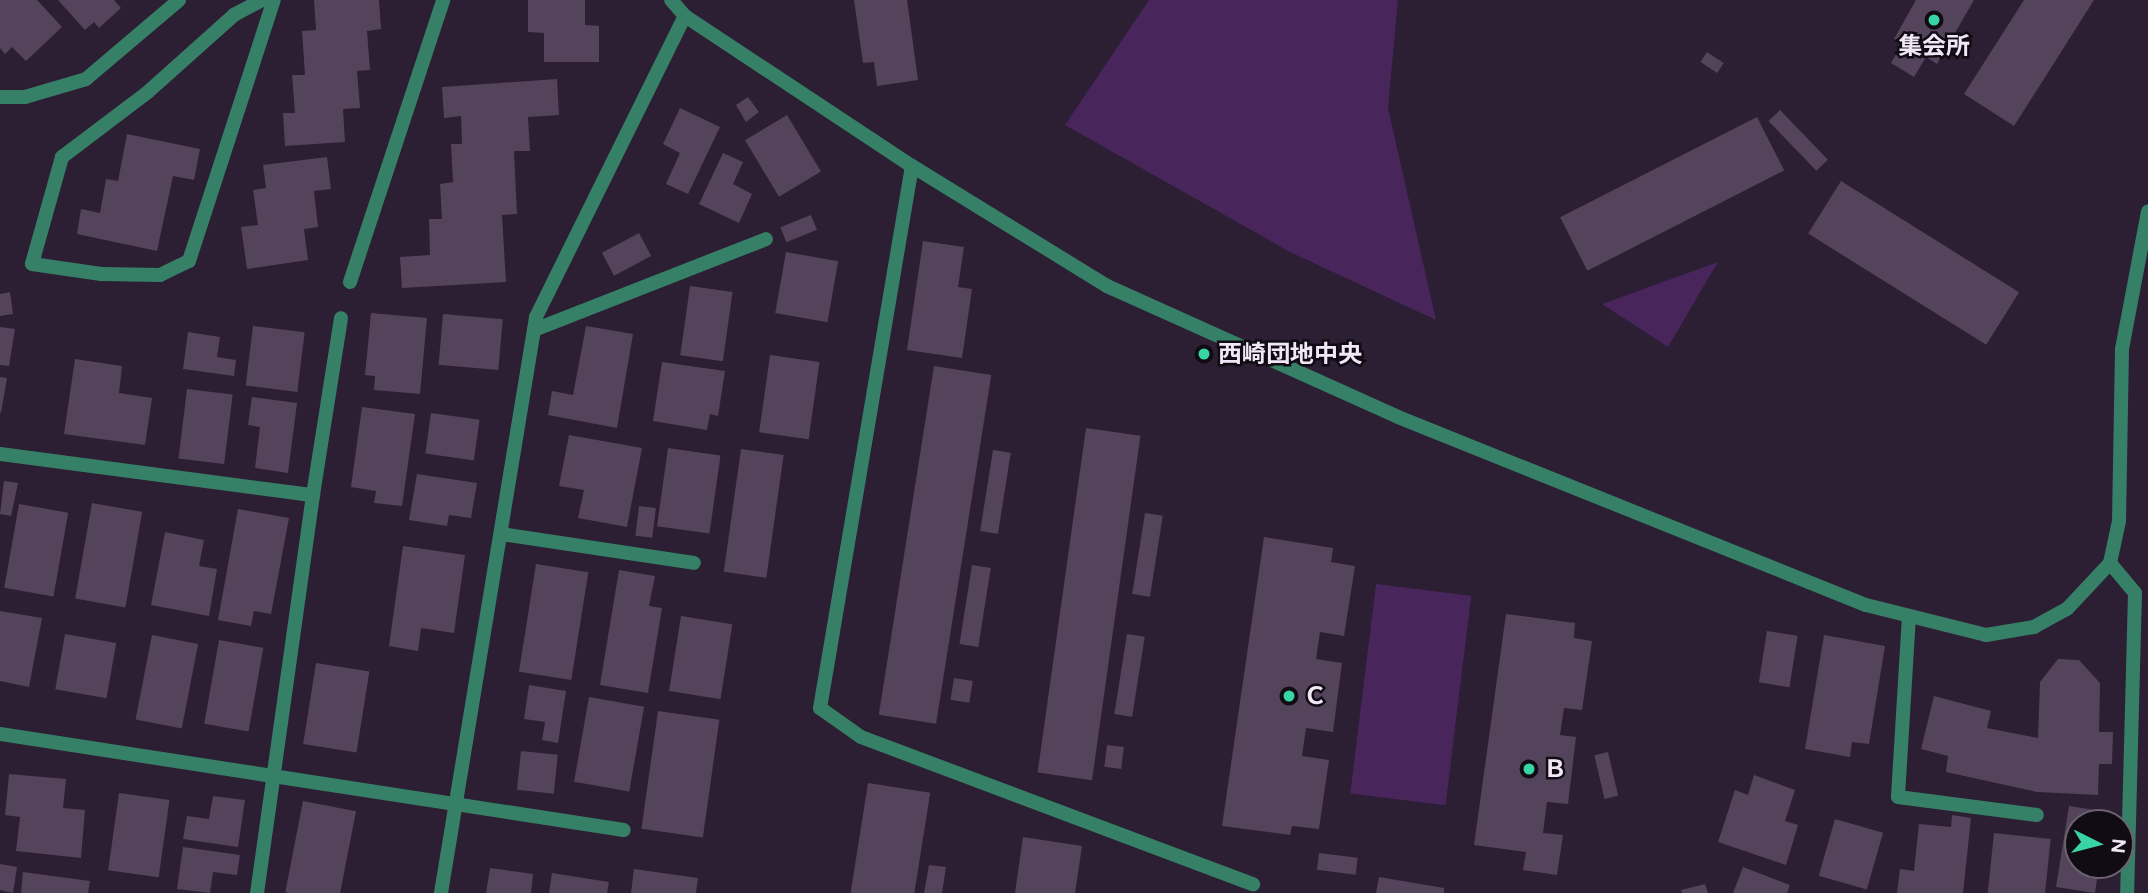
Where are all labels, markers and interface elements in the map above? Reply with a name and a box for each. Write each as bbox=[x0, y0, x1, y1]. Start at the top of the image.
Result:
marker: 集会所 bbox=[1926, 12, 1942, 28]
place label: 集会所 bbox=[1898, 32, 1970, 60]
place label: 西崎団地中央 bbox=[1218, 340, 1362, 368]
marker: 西崎団地中央 bbox=[1196, 346, 1212, 362]
place label: Ｃ bbox=[1303, 682, 1327, 710]
marker: Ｃ bbox=[1281, 688, 1297, 704]
place label: Ｂ bbox=[1543, 755, 1567, 783]
marker: Ｂ bbox=[1521, 761, 1537, 777]
north arrow bbox=[2064, 809, 2134, 879]
text: N bbox=[2106, 838, 2131, 855]

